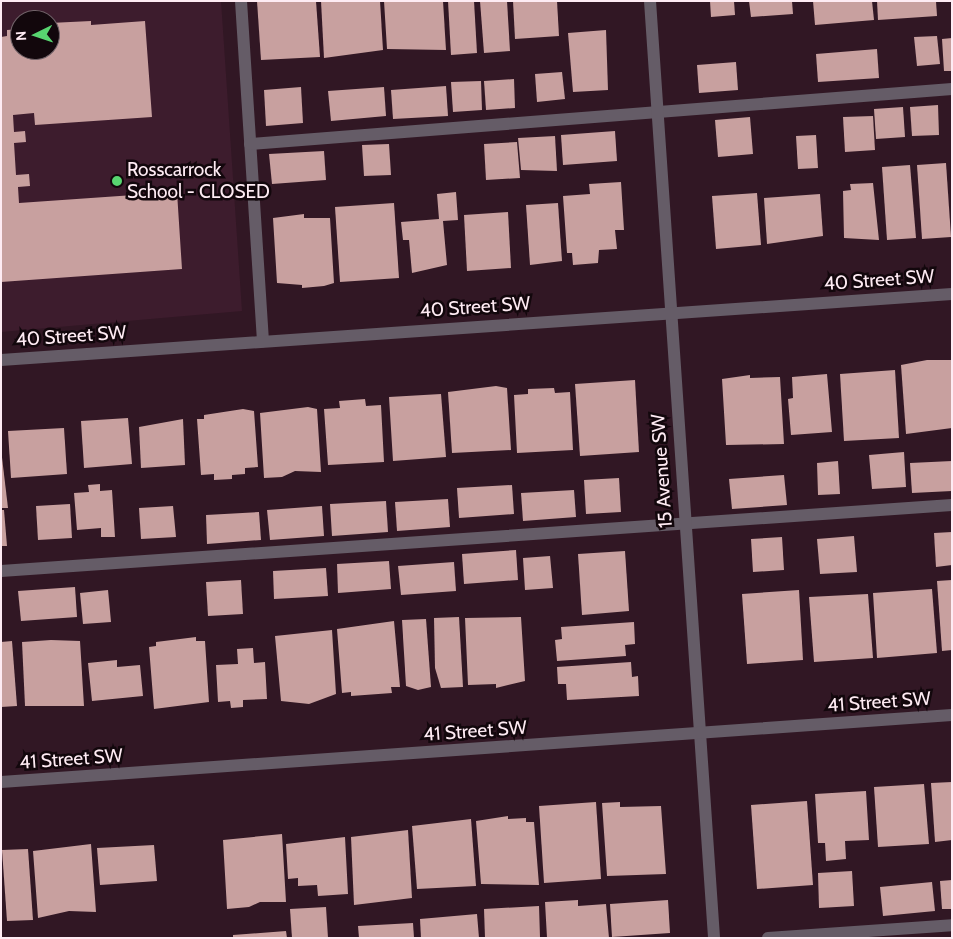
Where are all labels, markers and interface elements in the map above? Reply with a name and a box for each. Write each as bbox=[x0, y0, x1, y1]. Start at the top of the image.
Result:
north arrow bbox=[10, 10, 60, 60]
text: N bbox=[12, 30, 30, 42]
place label: Rosscarrock School - CLOSED bbox=[127, 159, 270, 203]
marker: Rosscarrock School - CLOSED bbox=[111, 175, 123, 187]
street label: 40 Street SW bbox=[823, 265, 935, 295]
street label: 40 Street SW bbox=[419, 292, 531, 322]
street label: 40 Street SW bbox=[15, 321, 127, 351]
street label: 15 Avenue SW bbox=[647, 413, 677, 529]
street label: 41 Street SW bbox=[827, 687, 931, 717]
street label: 41 Street SW bbox=[423, 716, 527, 746]
street label: 41 Street SW bbox=[19, 744, 123, 774]

